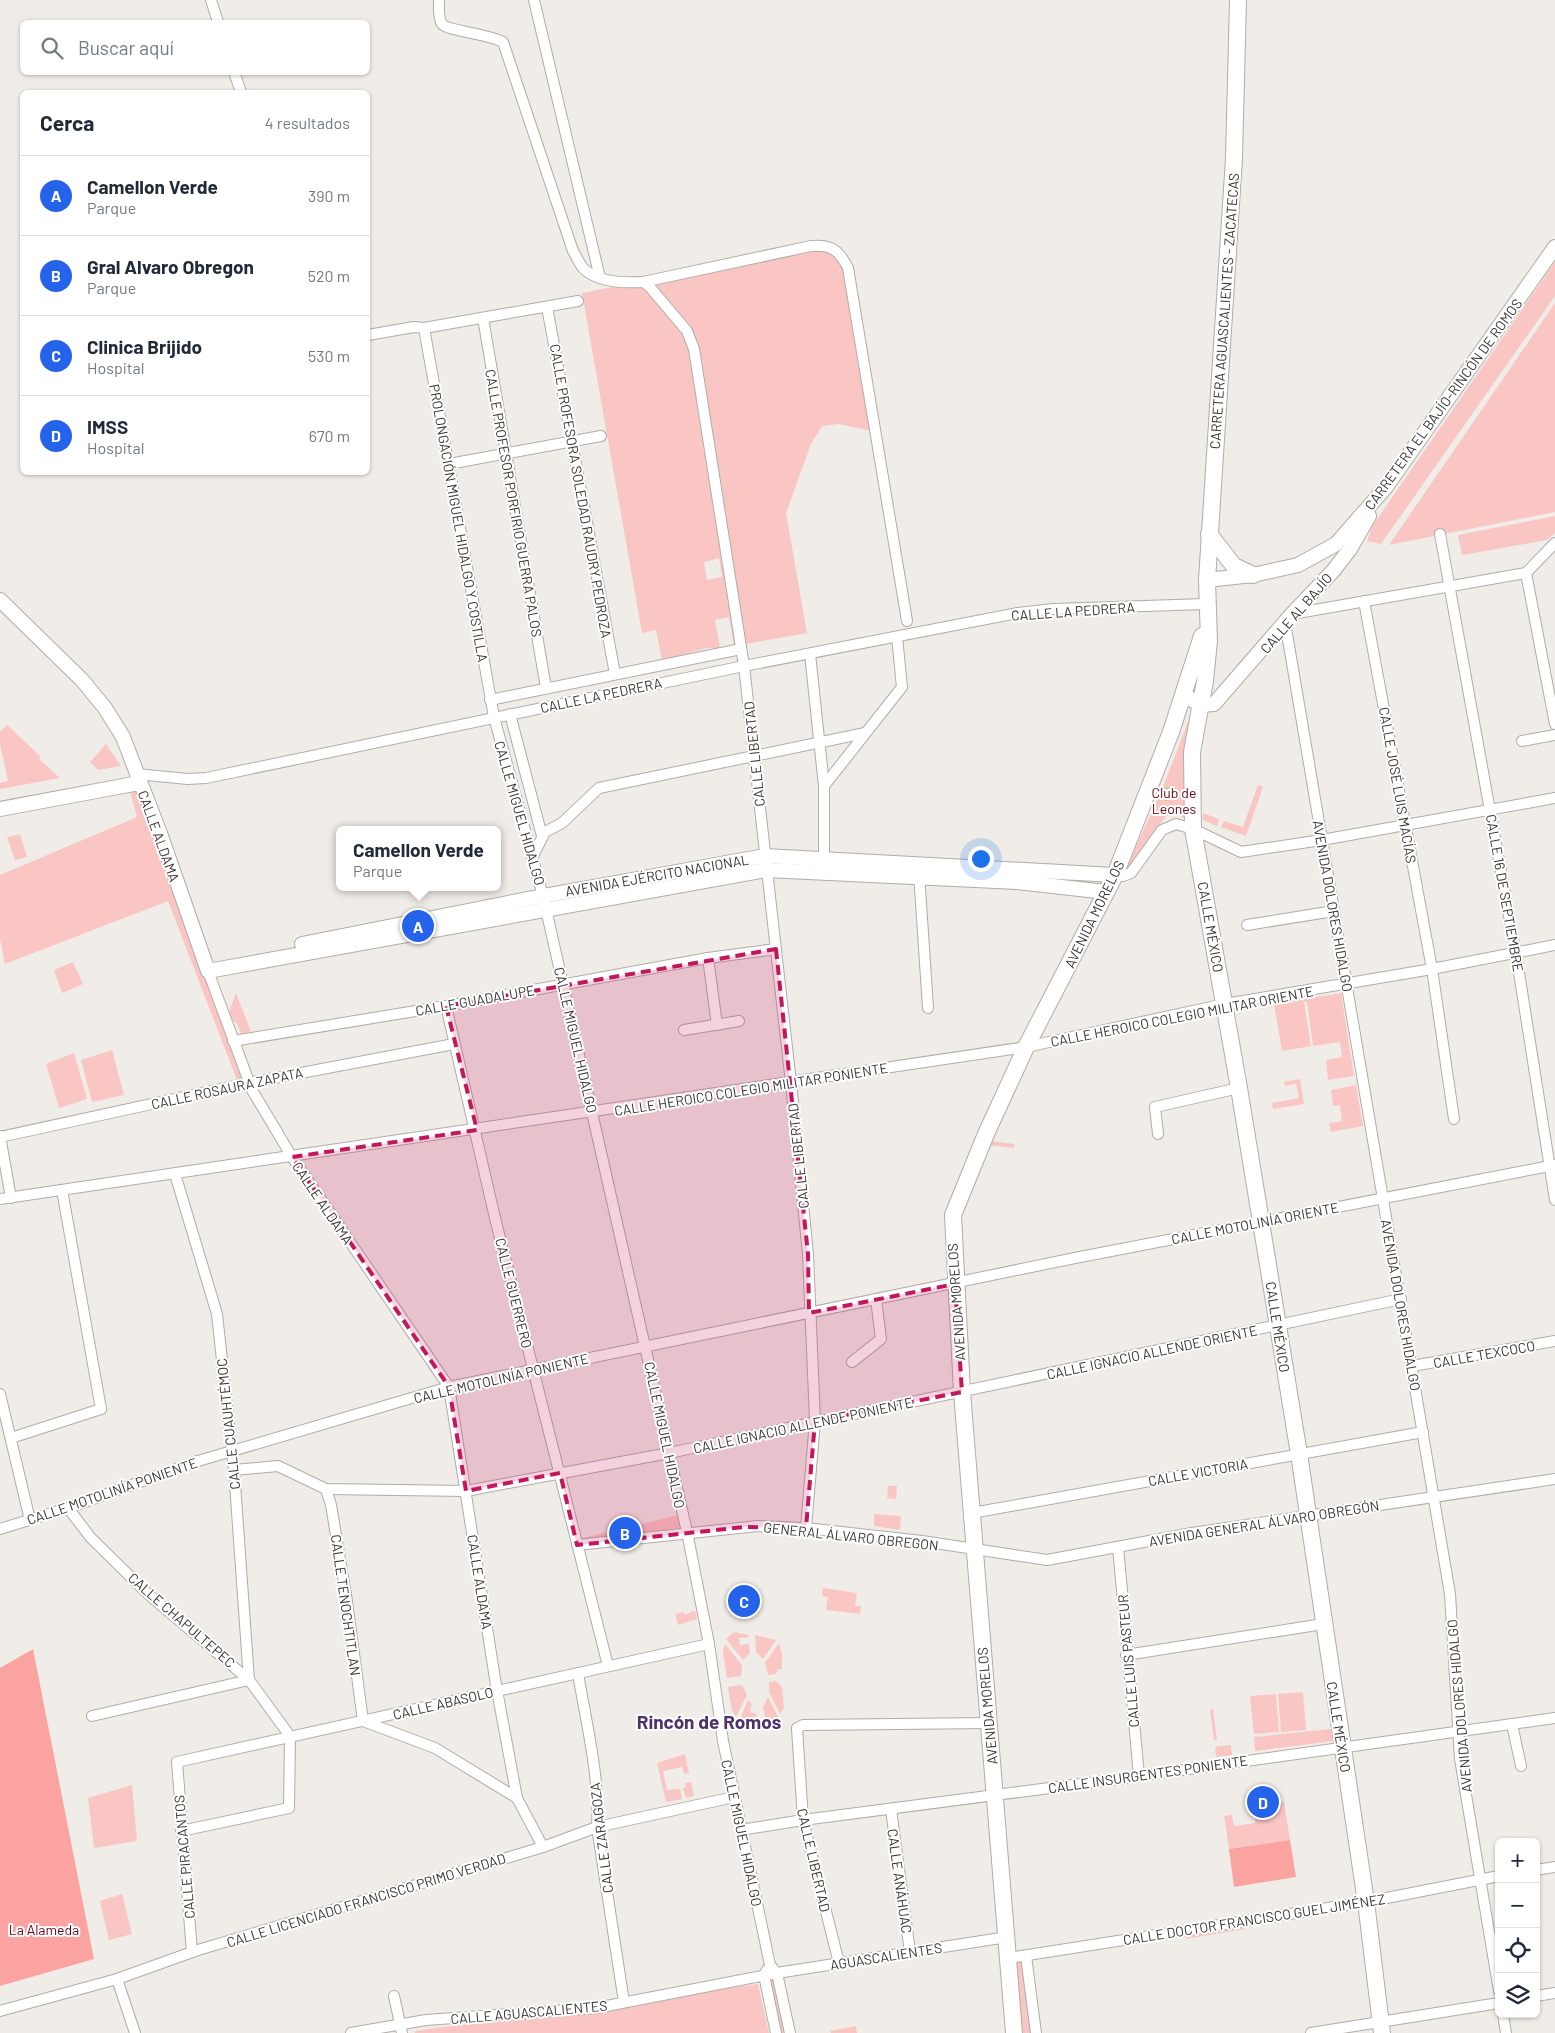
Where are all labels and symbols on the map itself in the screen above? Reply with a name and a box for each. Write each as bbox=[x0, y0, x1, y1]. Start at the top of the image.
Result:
street label: CARRETERA AGUASCALIENTES - ZACATECAS bbox=[1206, 172, 1242, 450]
street label: CARRETERA EL BAJÍO-RINCÓN DE ROMOS bbox=[1361, 295, 1525, 513]
street label: CALLE PROFESORA SOLEDAD RAUDRY PEDROZA bbox=[547, 343, 615, 640]
street label: CALLE PROFESOR PORFIRIO GUERRA PALOS bbox=[482, 368, 546, 638]
street label: PROLONGACIÓN MIGUEL HIDALGO Y COSTILLA bbox=[426, 383, 492, 664]
street label: CALLE AL BAJÍO bbox=[1256, 569, 1336, 657]
street label: CALLE LA PEDRERA bbox=[1011, 598, 1136, 624]
street label: CALLE LA PEDRERA bbox=[539, 674, 664, 716]
street label: CALLE LIBERTAD bbox=[740, 700, 768, 808]
street label: CALLE JOSÉ LUIS MACÍAS bbox=[1376, 706, 1420, 864]
street label: CALLE MIGUEL HIDALGO bbox=[491, 739, 549, 887]
park label: Club de Leones bbox=[1152, 784, 1197, 817]
street label: CALLE ALDAMA bbox=[135, 788, 184, 884]
street label: CALLE 16 DE SEPTIEMBRE bbox=[1483, 813, 1527, 973]
street label: AVENIDA DOLORES HIDALGO bbox=[1310, 819, 1356, 993]
your location bbox=[968, 846, 994, 872]
street label: AVENIDA EJÉRCITO NACIONAL bbox=[564, 850, 750, 900]
street label: AVENIDA MORELOS bbox=[1061, 857, 1127, 971]
street label: CALLE MÉXICO bbox=[1195, 880, 1227, 974]
pin: A bbox=[402, 907, 434, 945]
street label: CALLE MIGUEL HIDALGO bbox=[551, 965, 601, 1115]
street label: CALLE GUADALUPE bbox=[414, 981, 536, 1019]
street label: CALLE HEROICO COLEGIO MILITAR ORIENTE bbox=[1049, 982, 1315, 1050]
street label: CALLE HEROICO COLEGIO MILITAR PONIENTE bbox=[613, 1059, 889, 1119]
street label: CALLE ROSAURA ZAPATA bbox=[149, 1063, 305, 1112]
street label: CALLE LIBERTAD bbox=[784, 1102, 812, 1210]
street label: CALLE ALDAMA bbox=[289, 1158, 357, 1248]
street label: CALLE MOTOLINÍA ORIENTE bbox=[1170, 1198, 1340, 1248]
street label: AVENIDA DOLORES HIDALGO bbox=[1378, 1218, 1424, 1392]
street label: CALLE GUERRERO bbox=[492, 1236, 536, 1350]
street label: AVENIDA MORELOS bbox=[943, 1243, 969, 1361]
street label: CALLE MÉXICO bbox=[1262, 1280, 1294, 1374]
street label: CALLE IGNACIO ALLENDE ORIENTE bbox=[1045, 1321, 1259, 1383]
street label: CALLE TEXCOCO bbox=[1432, 1337, 1536, 1371]
street label: CALLE MOTOLINÍA PONIENTE bbox=[412, 1350, 590, 1406]
street label: CALLE CUAUHTÉMOC bbox=[213, 1358, 243, 1490]
street label: CALLE MIGUEL HIDALGO bbox=[641, 1360, 689, 1510]
street label: CALLE IGNACIO ALLENDE PONIENTE bbox=[692, 1393, 914, 1457]
street label: CALLE MOTOLINÍA PONIENTE bbox=[25, 1454, 199, 1528]
street label: CALLE VICTORIA bbox=[1147, 1455, 1250, 1489]
street label: AVENIDA GENERAL ÁLVARO OBREGÓN bbox=[1148, 1496, 1380, 1550]
pin: B bbox=[609, 1514, 641, 1552]
street label: GENERAL ÁLVARO OBREGON bbox=[763, 1518, 939, 1554]
street label: CALLE TENOCHTITLAN bbox=[328, 1533, 364, 1677]
street label: CALLE ALDAMA bbox=[464, 1533, 496, 1631]
street label: CALLE CHAPULTEPEC bbox=[125, 1569, 239, 1671]
pin: C bbox=[728, 1582, 760, 1620]
street label: CALLE LUIS PASTEUR bbox=[1114, 1594, 1142, 1728]
street label: AVENIDA DOLORES HIDALGO bbox=[1443, 1619, 1475, 1793]
street label: AVENIDA MORELOS bbox=[973, 1647, 1001, 1765]
street label: CALLE MÉXICO bbox=[1323, 1680, 1355, 1774]
street label: CALLE ABASOLO bbox=[391, 1683, 495, 1723]
district label: Rincón de Romos bbox=[637, 1710, 781, 1733]
street label: CALLE INSURGENTES PONIENTE bbox=[1047, 1752, 1249, 1796]
street label: CALLE MIGUEL HIDALGO bbox=[718, 1758, 766, 1908]
street label: CALLE ZARAGOZA bbox=[586, 1781, 616, 1894]
pin: D bbox=[1247, 1783, 1279, 1821]
street label: CALLE PIRACANTOS bbox=[170, 1794, 198, 1920]
street label: CALLE LIBERTAD bbox=[794, 1807, 834, 1913]
street label: CALLE ANÁHUAC bbox=[884, 1828, 916, 1934]
street label: CALLE LICENCIADO FRANCISCO PRIMO VERDAD bbox=[224, 1849, 508, 1951]
street label: CALLE DOCTOR FRANCISCO GUEL JIMÉNEZ bbox=[1122, 1890, 1386, 1948]
park label: La Alameda bbox=[9, 1921, 79, 1938]
street label: AGUASCALIENTES bbox=[829, 1939, 943, 1973]
street label: CALLE AGUASCALIENTES bbox=[450, 1997, 608, 2027]

